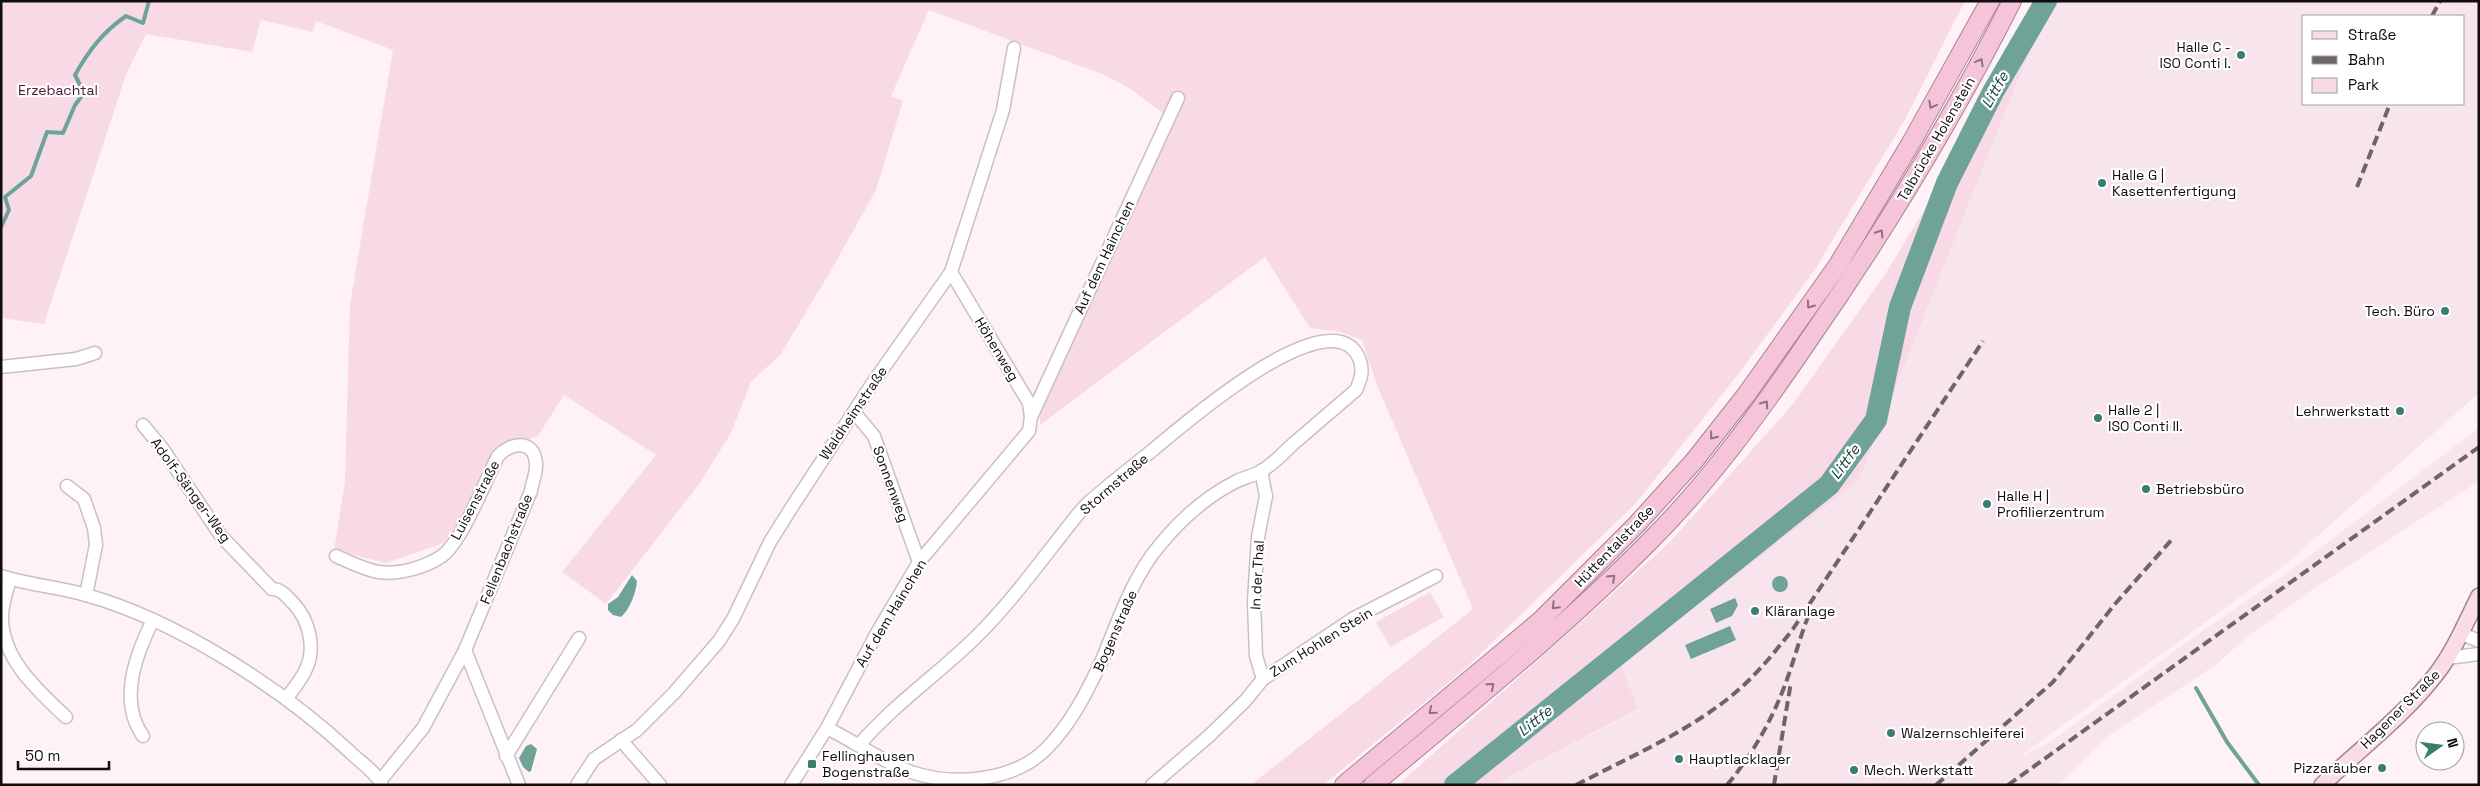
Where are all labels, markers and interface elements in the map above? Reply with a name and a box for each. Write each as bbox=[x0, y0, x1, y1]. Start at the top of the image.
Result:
legend bbox=[2302, 15, 2465, 105]
text: Straße bbox=[2348, 25, 2397, 44]
place label: Halle C - ISO Conti I. bbox=[2160, 38, 2231, 72]
marker: Halle C - ISO Conti I. bbox=[2235, 49, 2247, 61]
text: Bahn bbox=[2348, 50, 2385, 69]
one-way arrow bbox=[1973, 58, 1983, 67]
water label: Littfe bbox=[1977, 67, 2013, 111]
street label: Talbrücke Holenstein bbox=[1893, 74, 1979, 204]
text: Park bbox=[2348, 75, 2379, 94]
park label: Erzebachtal bbox=[18, 81, 98, 99]
one-way arrow bbox=[1928, 100, 1938, 109]
place label: Halle G | Kasettenfertigung bbox=[2112, 166, 2236, 200]
marker: Halle G | Kasettenfertigung bbox=[2096, 177, 2108, 189]
street label: Auf dem Hainchen bbox=[1070, 197, 1138, 317]
one-way arrow bbox=[1874, 229, 1884, 238]
one-way arrow bbox=[1807, 299, 1816, 309]
place label: Tech. Büro bbox=[2365, 302, 2435, 320]
marker: Tech. Büro bbox=[2439, 305, 2451, 317]
street label: Höhenweg bbox=[971, 314, 1023, 384]
street label: Waldheimstraße bbox=[815, 363, 891, 463]
one-way arrow bbox=[1759, 400, 1768, 410]
place label: Halle 2 | ISO Conti II. bbox=[2108, 401, 2183, 435]
place label: Lehrwerkstatt bbox=[2296, 402, 2390, 420]
marker: Lehrwerkstatt bbox=[2394, 405, 2406, 417]
marker: Halle 2 | ISO Conti II. bbox=[2092, 412, 2104, 424]
one-way arrow bbox=[1711, 430, 1719, 439]
street label: Adolf-Sänger-Weg bbox=[147, 434, 235, 546]
water label: Littfe bbox=[1826, 440, 1864, 483]
street label: Sonnenweg bbox=[869, 444, 913, 524]
street label: Stormstraße bbox=[1076, 449, 1152, 519]
street label: Luisenstraße bbox=[446, 457, 504, 543]
place label: Betriebsbüro bbox=[2156, 480, 2244, 498]
marker: Betriebsbüro bbox=[2140, 483, 2152, 495]
place label: Halle H | Profilierzentrum bbox=[1997, 487, 2105, 521]
street label: Fellenbachstraße bbox=[476, 491, 536, 607]
marker: Halle H | Profilierzentrum bbox=[1981, 498, 1993, 510]
street label: Hüttentalstraße bbox=[1570, 501, 1658, 591]
street label: In der Thal bbox=[1246, 540, 1268, 610]
street label: Auf dem Hainchen bbox=[852, 556, 930, 670]
one-way arrow bbox=[1606, 575, 1615, 584]
street label: Bogenstraße bbox=[1089, 587, 1141, 675]
one-way arrow bbox=[1552, 600, 1561, 609]
place label: Kläranlage bbox=[1765, 602, 1835, 620]
street label: Zum Hohlen Stein bbox=[1266, 603, 1376, 681]
marker: Kläranlage bbox=[1749, 605, 1761, 617]
street label: Hagener Straße bbox=[2356, 665, 2444, 753]
one-way arrow bbox=[1485, 683, 1494, 692]
water label: Littfe bbox=[1514, 700, 1557, 740]
one-way arrow bbox=[1428, 706, 1437, 715]
north arrow bbox=[2415, 721, 2465, 771]
place label: Walzernschleiferei bbox=[1901, 724, 2024, 742]
marker: Walzernschleiferei bbox=[1885, 727, 1897, 739]
text: N bbox=[2443, 736, 2462, 750]
scale bar bbox=[18, 738, 109, 770]
text: 50 m bbox=[25, 746, 60, 765]
place label: Fellinghausen Bogenstraße bbox=[822, 747, 915, 781]
place label: Hauptlacklager bbox=[1689, 750, 1791, 768]
marker: Hauptlacklager bbox=[1673, 753, 1685, 765]
marker: Fellinghausen Bogenstraße bbox=[806, 758, 818, 770]
place label: Pizzaräuber bbox=[2293, 759, 2372, 777]
place label: Mech. Werkstatt bbox=[1864, 761, 1974, 779]
marker: Pizzaräuber bbox=[2376, 762, 2388, 774]
marker: Mech. Werkstatt bbox=[1848, 764, 1860, 776]

